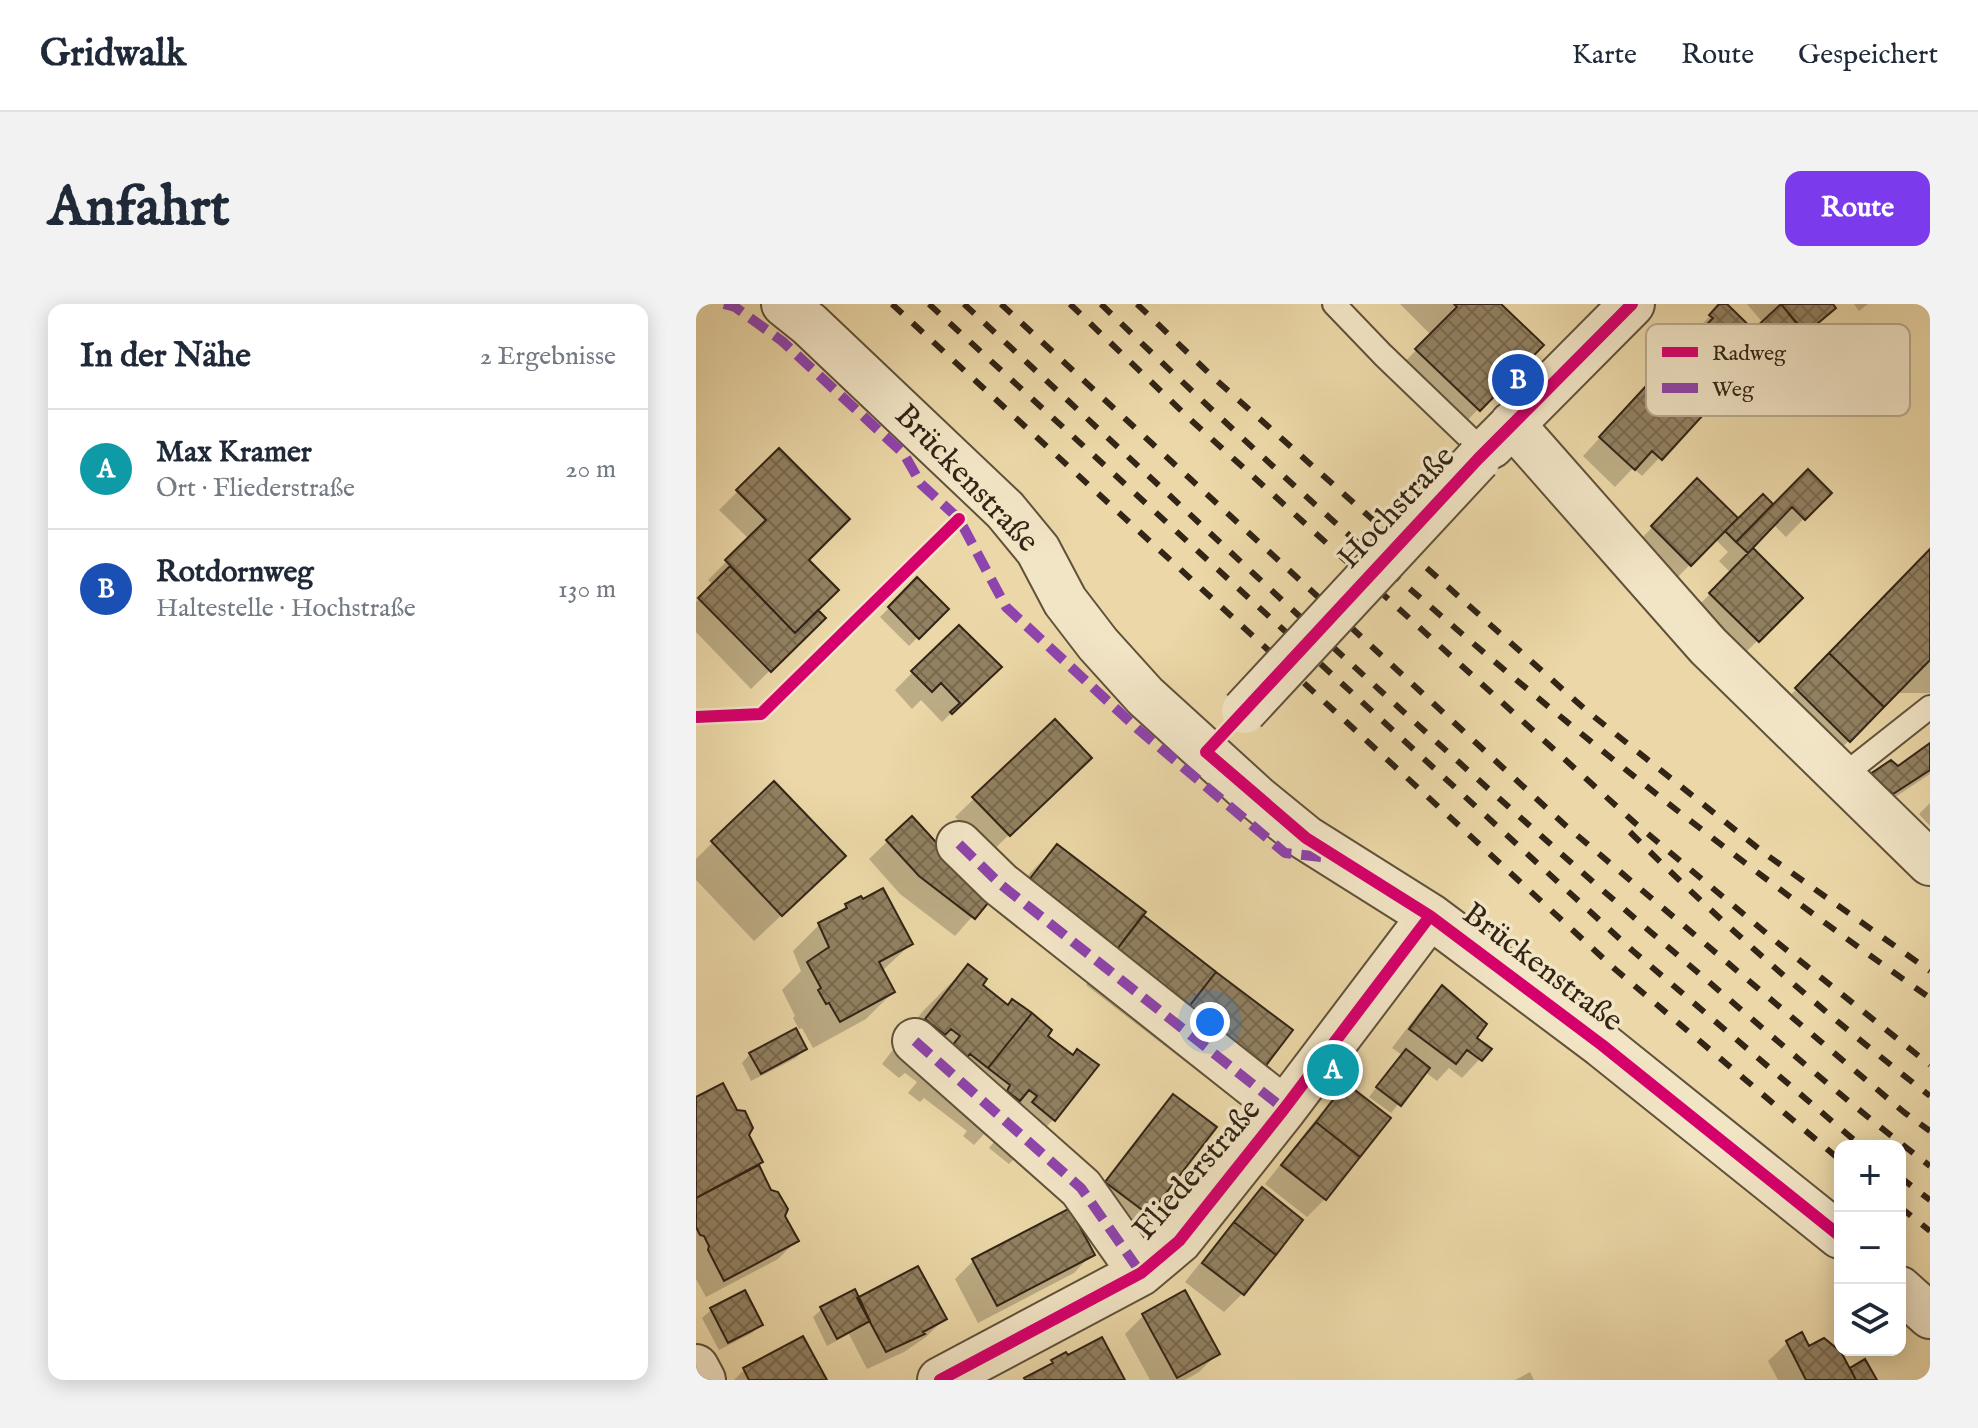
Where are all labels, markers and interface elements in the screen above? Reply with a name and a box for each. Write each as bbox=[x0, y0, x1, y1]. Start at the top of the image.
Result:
text: Gridwalk bbox=[40, 31, 186, 79]
text: Karte bbox=[1572, 38, 1637, 73]
text: Route bbox=[1681, 38, 1754, 73]
text: Gespeichert bbox=[1798, 38, 1938, 73]
button: Route bbox=[1785, 171, 1930, 246]
text: Anfahrt bbox=[48, 173, 230, 244]
legend bbox=[1646, 324, 1910, 416]
text: In der Nähe bbox=[80, 335, 251, 378]
text: 2 Ergebnisse bbox=[480, 340, 616, 373]
text: Radweg bbox=[1712, 340, 1787, 368]
pin: B bbox=[1492, 350, 1544, 410]
text: Weg bbox=[1712, 376, 1755, 404]
street label: Brückenstraße bbox=[885, 396, 1047, 562]
text: Max Kramer bbox=[156, 434, 312, 472]
street label: Hochstraße bbox=[1329, 438, 1465, 578]
text: A bbox=[97, 453, 115, 486]
text: 20 m bbox=[565, 453, 616, 486]
text: Ort · Fliederstraße bbox=[156, 472, 355, 505]
text: Rotdornweg bbox=[156, 554, 314, 592]
text: B bbox=[97, 573, 115, 606]
text: 130 m bbox=[558, 573, 616, 606]
text: Haltestelle · Hochstraße bbox=[156, 592, 416, 625]
street label: Brückenstraße bbox=[1453, 894, 1631, 1042]
your location bbox=[1190, 1002, 1230, 1042]
pin: A bbox=[1307, 1040, 1359, 1100]
street label: Fliederstraße bbox=[1125, 1091, 1271, 1249]
map controls bbox=[1834, 1140, 1906, 1356]
button: + bbox=[1834, 1140, 1906, 1212]
button: − bbox=[1834, 1212, 1906, 1284]
button: layers bbox=[1834, 1284, 1906, 1356]

